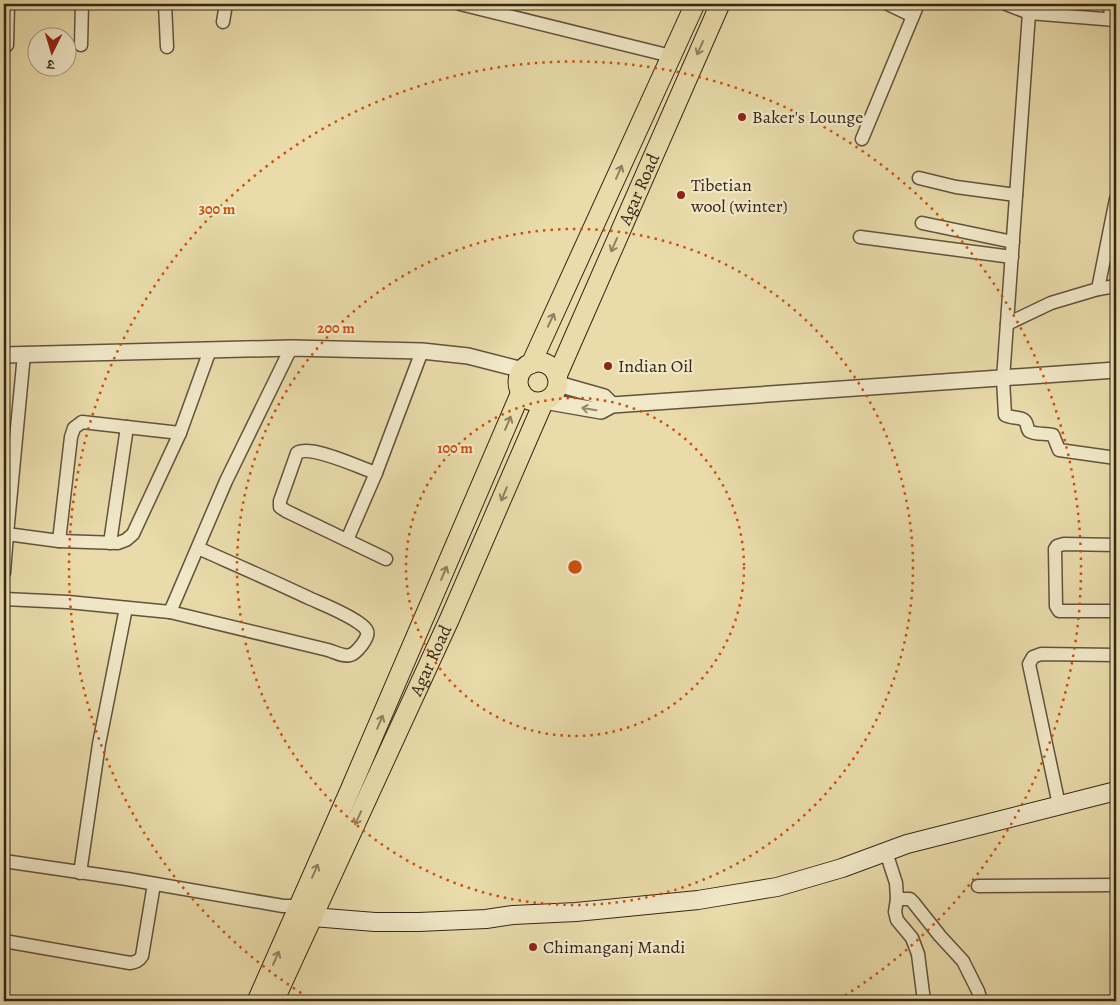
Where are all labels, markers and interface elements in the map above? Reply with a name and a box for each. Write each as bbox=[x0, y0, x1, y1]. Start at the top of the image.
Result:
north arrow bbox=[28, 28, 78, 78]
one-way arrow bbox=[695, 40, 705, 55]
text: उ bbox=[46, 55, 56, 74]
place label: Baker's Lounge bbox=[752, 105, 863, 129]
marker: Baker's Lounge bbox=[736, 111, 748, 123]
street label: Agar Road bbox=[612, 149, 665, 230]
one-way arrow bbox=[614, 165, 624, 180]
place label: Tibetian wool (winter) bbox=[690, 173, 788, 218]
marker: Tibetian wool (winter) bbox=[675, 189, 687, 201]
text: 300 m bbox=[199, 199, 236, 219]
one-way arrow bbox=[609, 237, 619, 252]
one-way arrow bbox=[547, 313, 557, 328]
text: 200 m bbox=[317, 318, 355, 338]
place label: Indian Oil bbox=[618, 354, 693, 378]
marker: Indian Oil bbox=[602, 360, 614, 372]
one-way arrow bbox=[581, 403, 597, 413]
one-way arrow bbox=[503, 416, 513, 431]
text: 100 m bbox=[437, 438, 473, 458]
one-way arrow bbox=[498, 486, 508, 501]
centre of rings bbox=[566, 558, 584, 576]
one-way arrow bbox=[440, 566, 449, 581]
street label: Agar Road bbox=[403, 621, 457, 701]
one-way arrow bbox=[375, 715, 385, 730]
one-way arrow bbox=[353, 810, 363, 825]
one-way arrow bbox=[310, 864, 320, 879]
place label: Chimanganj Mandi bbox=[543, 935, 685, 959]
marker: Chimanganj Mandi bbox=[527, 941, 539, 953]
one-way arrow bbox=[272, 951, 281, 966]

